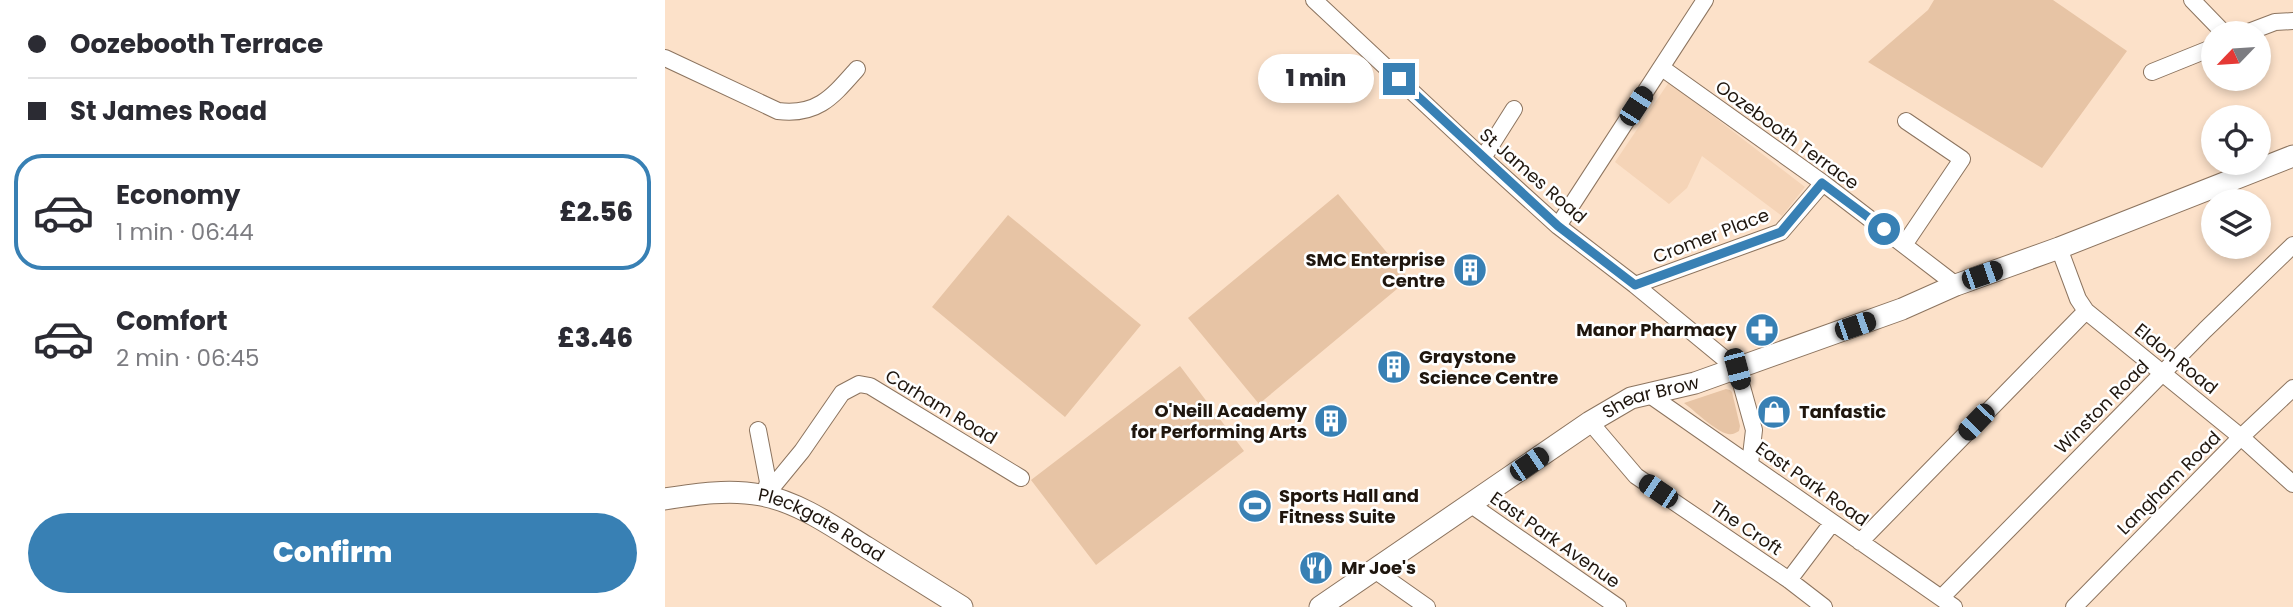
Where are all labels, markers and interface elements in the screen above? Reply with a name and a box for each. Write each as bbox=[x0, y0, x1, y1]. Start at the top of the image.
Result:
north arrow bbox=[2201, 21, 2271, 91]
map controls bbox=[2201, 21, 2271, 259]
text: Oozebooth Terrace bbox=[70, 26, 323, 62]
callout: 1 min bbox=[1259, 55, 1375, 104]
text: 1 min bbox=[1286, 62, 1346, 94]
route end bbox=[1383, 63, 1415, 95]
street label: Oozebooth Terrace bbox=[1710, 74, 1864, 195]
car bbox=[1616, 83, 1657, 129]
text: St James Road bbox=[70, 93, 267, 129]
button: locate bbox=[2201, 105, 2271, 175]
street label: St James Road bbox=[1474, 122, 1592, 229]
text: Economy bbox=[116, 177, 240, 213]
icon: car bbox=[32, 181, 95, 244]
button: layers bbox=[2201, 189, 2271, 259]
text: £2.56 bbox=[559, 194, 633, 230]
street label: Cromer Place bbox=[1649, 202, 1772, 269]
route start bbox=[1868, 213, 1900, 245]
text: 1 min · 06:44 bbox=[116, 216, 254, 248]
place label: SMC Enterprise Centre bbox=[1306, 247, 1445, 293]
building icon: SMC Enterprise Centre bbox=[1451, 251, 1489, 289]
car bbox=[1959, 258, 2006, 292]
text: Comfort bbox=[116, 303, 228, 339]
icon: car bbox=[32, 307, 95, 370]
car bbox=[1832, 309, 1879, 343]
pharmacy icon: Manor Pharmacy bbox=[1743, 311, 1781, 349]
place label: Manor Pharmacy bbox=[1576, 317, 1738, 342]
street label: Eldon Road bbox=[2129, 317, 2223, 400]
text: £3.46 bbox=[557, 320, 633, 356]
text: 2 min · 06:45 bbox=[116, 342, 259, 374]
place label: Graystone Science Centre bbox=[1419, 344, 1558, 390]
car bbox=[1722, 346, 1753, 392]
building icon: Graystone Science Centre bbox=[1375, 348, 1413, 386]
street label: Winston Road bbox=[2049, 354, 2154, 459]
street label: Carham Road bbox=[881, 363, 1002, 450]
street label: Shear Brow bbox=[1597, 369, 1702, 424]
shop icon: Tanfastic bbox=[1755, 393, 1793, 431]
place label: O'Neill Academy for Performing Arts bbox=[1131, 398, 1308, 444]
place label: Tanfastic bbox=[1799, 399, 1886, 424]
car bbox=[1954, 400, 1999, 444]
building icon: O'Neill Academy for Performing Arts bbox=[1312, 402, 1350, 440]
street label: Langham Road bbox=[2111, 425, 2226, 540]
street label: East Park Road bbox=[1751, 435, 1874, 532]
car bbox=[1506, 444, 1553, 484]
car bbox=[1635, 471, 1682, 511]
street label: Pleckgate Road bbox=[756, 482, 889, 568]
place label: Sports Hall and Fitness Suite bbox=[1279, 483, 1419, 529]
street label: East Park Avenue bbox=[1485, 485, 1625, 594]
sports icon: Sports Hall and Fitness Suite bbox=[1236, 487, 1274, 525]
street label: The Croft bbox=[1705, 494, 1787, 561]
button: Confirm bbox=[28, 513, 637, 593]
restaurant icon: Mr Joe's bbox=[1297, 549, 1335, 587]
place label: Mr Joe's bbox=[1341, 555, 1416, 580]

